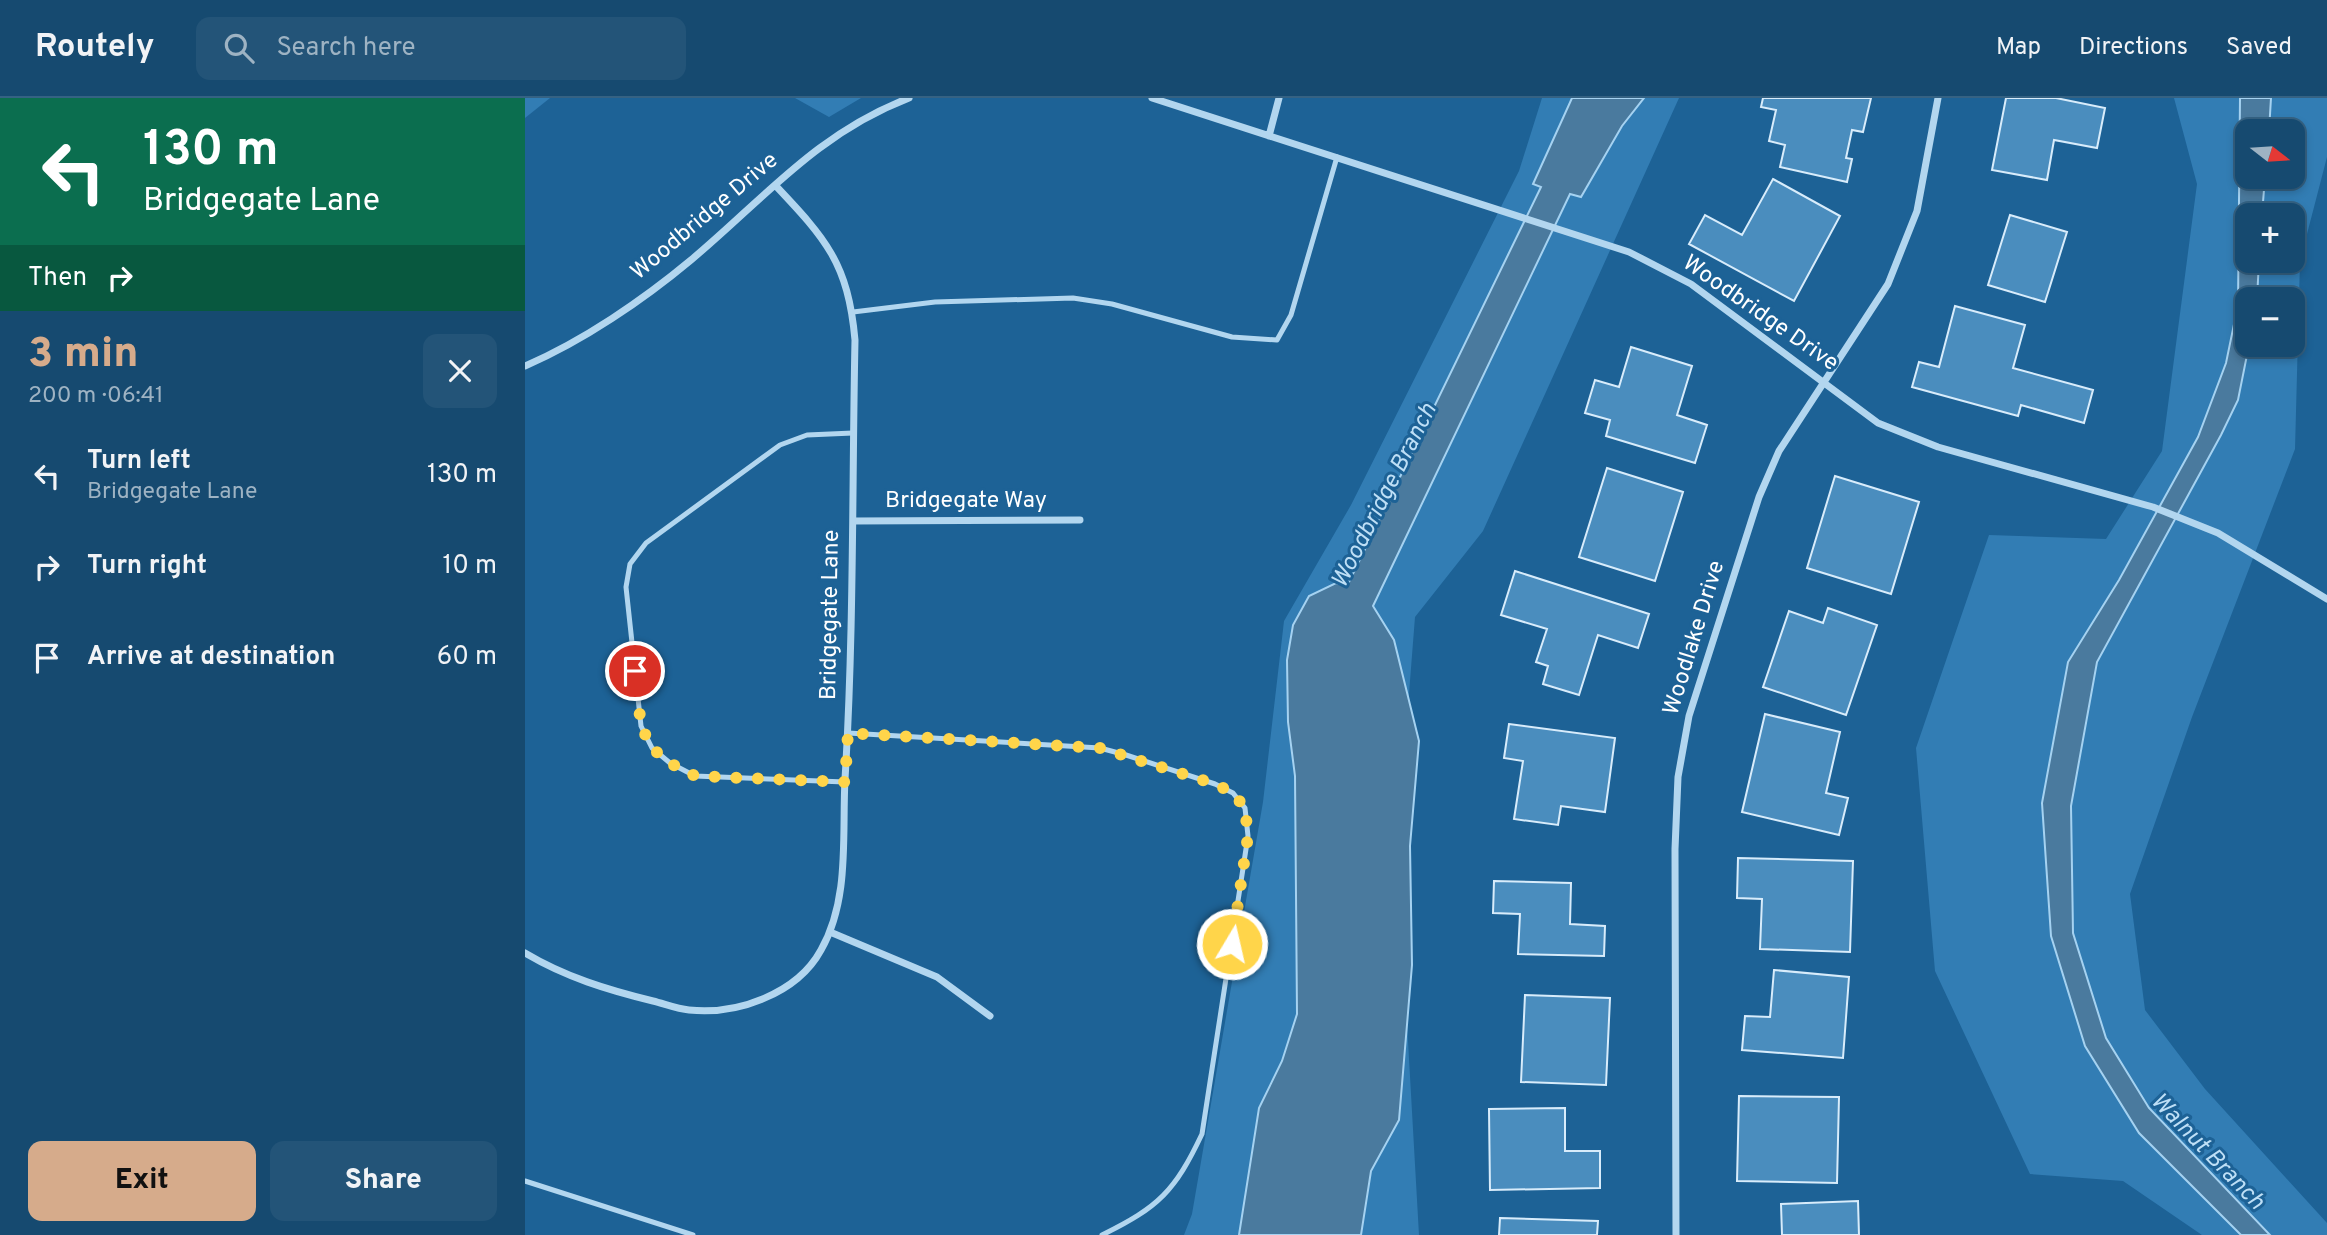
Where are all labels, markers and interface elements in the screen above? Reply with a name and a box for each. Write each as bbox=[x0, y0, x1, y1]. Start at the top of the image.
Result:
search box bbox=[196, 17, 686, 80]
text: Routely bbox=[35, 27, 154, 69]
icon: search bbox=[220, 29, 258, 67]
text: Search here bbox=[276, 32, 415, 65]
text: Map bbox=[1996, 33, 2041, 63]
text: Directions bbox=[2079, 33, 2188, 63]
text: Saved bbox=[2226, 33, 2292, 63]
north arrow bbox=[2235, 119, 2305, 189]
map controls bbox=[2235, 119, 2305, 357]
text: 130 m bbox=[143, 121, 279, 183]
icon: left bbox=[28, 126, 119, 217]
street label: Woodbridge Drive bbox=[625, 147, 785, 287]
text: Bridgegate Lane bbox=[143, 182, 380, 222]
button: + bbox=[2235, 203, 2305, 273]
street label: Woodbridge Drive bbox=[1676, 249, 1844, 379]
icon: right bbox=[101, 259, 139, 297]
text: Then bbox=[28, 262, 87, 295]
button: − bbox=[2235, 287, 2305, 357]
text: 3 min bbox=[28, 329, 139, 382]
button: close bbox=[423, 334, 497, 408]
text: 200 m · 06:41 bbox=[28, 382, 164, 411]
water label: Woodbridge Branch bbox=[1326, 399, 1444, 593]
text: Turn left bbox=[87, 445, 191, 478]
icon: left bbox=[28, 457, 66, 495]
text: 130 m bbox=[427, 459, 497, 492]
text: Bridgegate Lane bbox=[87, 478, 257, 507]
street label: Bridgegate Way bbox=[885, 487, 1047, 516]
street label: Bridgegate Lane bbox=[815, 530, 847, 700]
icon: right bbox=[28, 548, 66, 586]
text: Turn right bbox=[87, 550, 207, 583]
text: 10 m bbox=[442, 550, 497, 583]
street label: Woodlake Drive bbox=[1658, 557, 1732, 719]
icon: arrive bbox=[28, 639, 66, 677]
text: Arrive at destination bbox=[87, 641, 335, 674]
text: 60 m bbox=[437, 641, 497, 674]
pin bbox=[605, 641, 665, 701]
icon: arrive bbox=[616, 652, 654, 690]
position arrow bbox=[1195, 907, 1269, 981]
water label: Walnut Branch bbox=[2144, 1087, 2270, 1217]
button: Exit bbox=[28, 1141, 256, 1221]
button: Share bbox=[270, 1141, 497, 1221]

